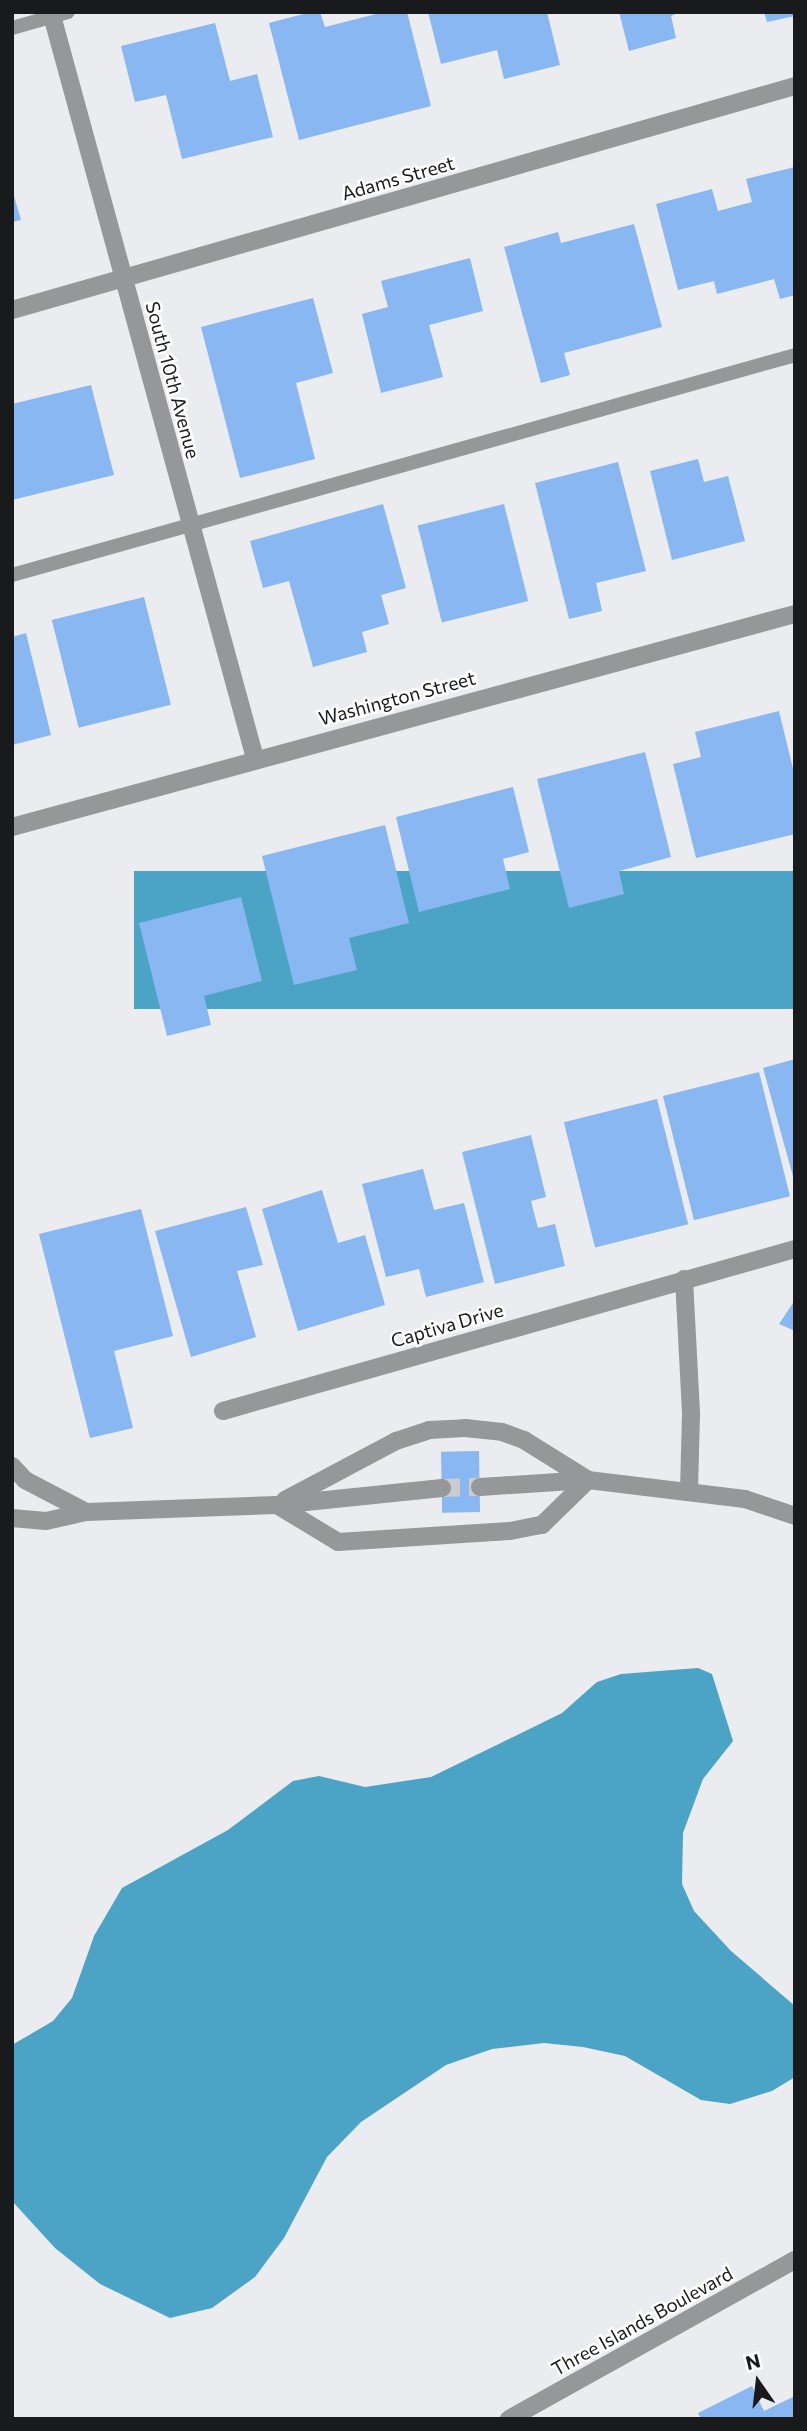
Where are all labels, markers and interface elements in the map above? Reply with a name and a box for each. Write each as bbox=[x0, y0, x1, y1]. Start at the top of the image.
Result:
street label: Adams Street bbox=[339, 151, 457, 205]
street label: South 10th Avenue bbox=[141, 299, 205, 461]
street label: Washington Street bbox=[316, 666, 478, 730]
street label: Captiva Drive bbox=[388, 1298, 506, 1352]
street label: Three Islands Boulevard bbox=[548, 2262, 736, 2380]
north arrow bbox=[723, 2347, 793, 2417]
text: N bbox=[743, 2348, 762, 2374]

